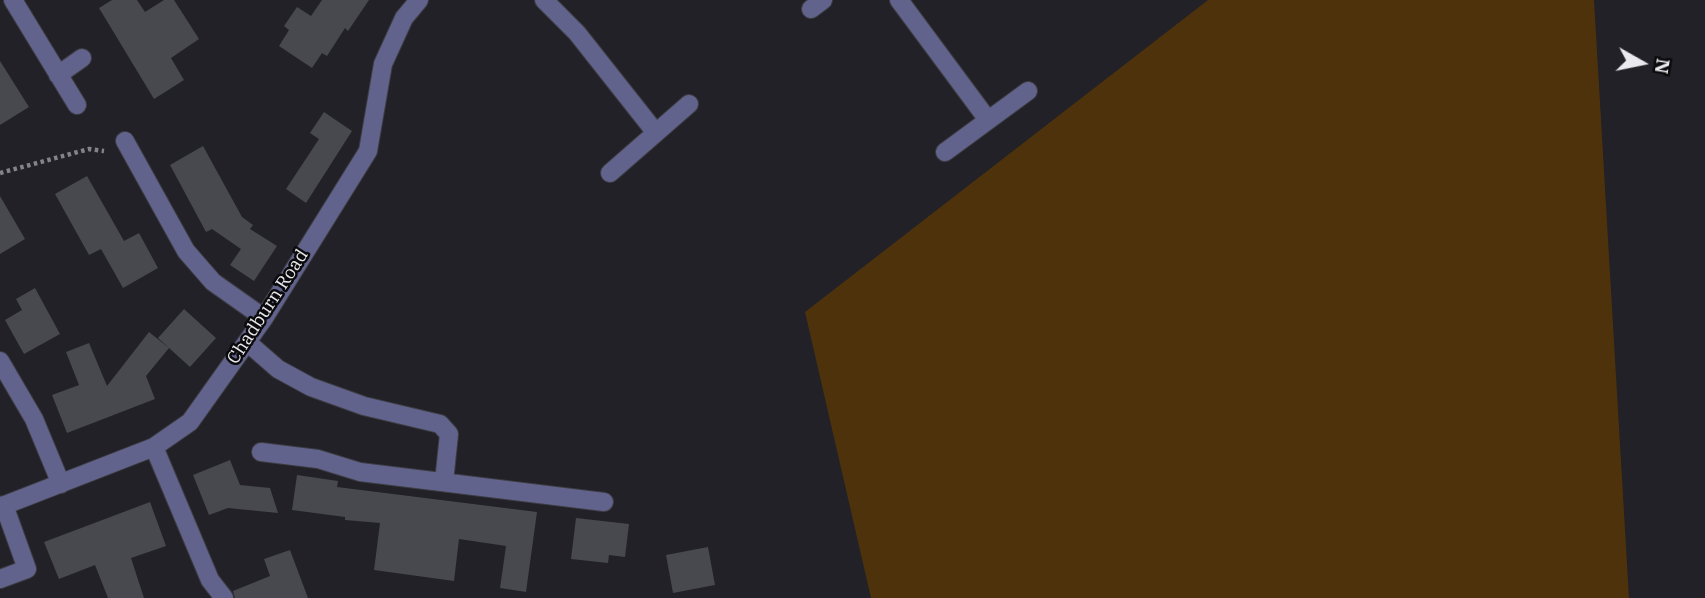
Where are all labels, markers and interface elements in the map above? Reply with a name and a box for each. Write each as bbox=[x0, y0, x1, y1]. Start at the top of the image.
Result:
north arrow bbox=[1607, 28, 1677, 98]
text: N bbox=[1650, 57, 1676, 76]
street label: Chadburn Road bbox=[223, 246, 313, 368]

